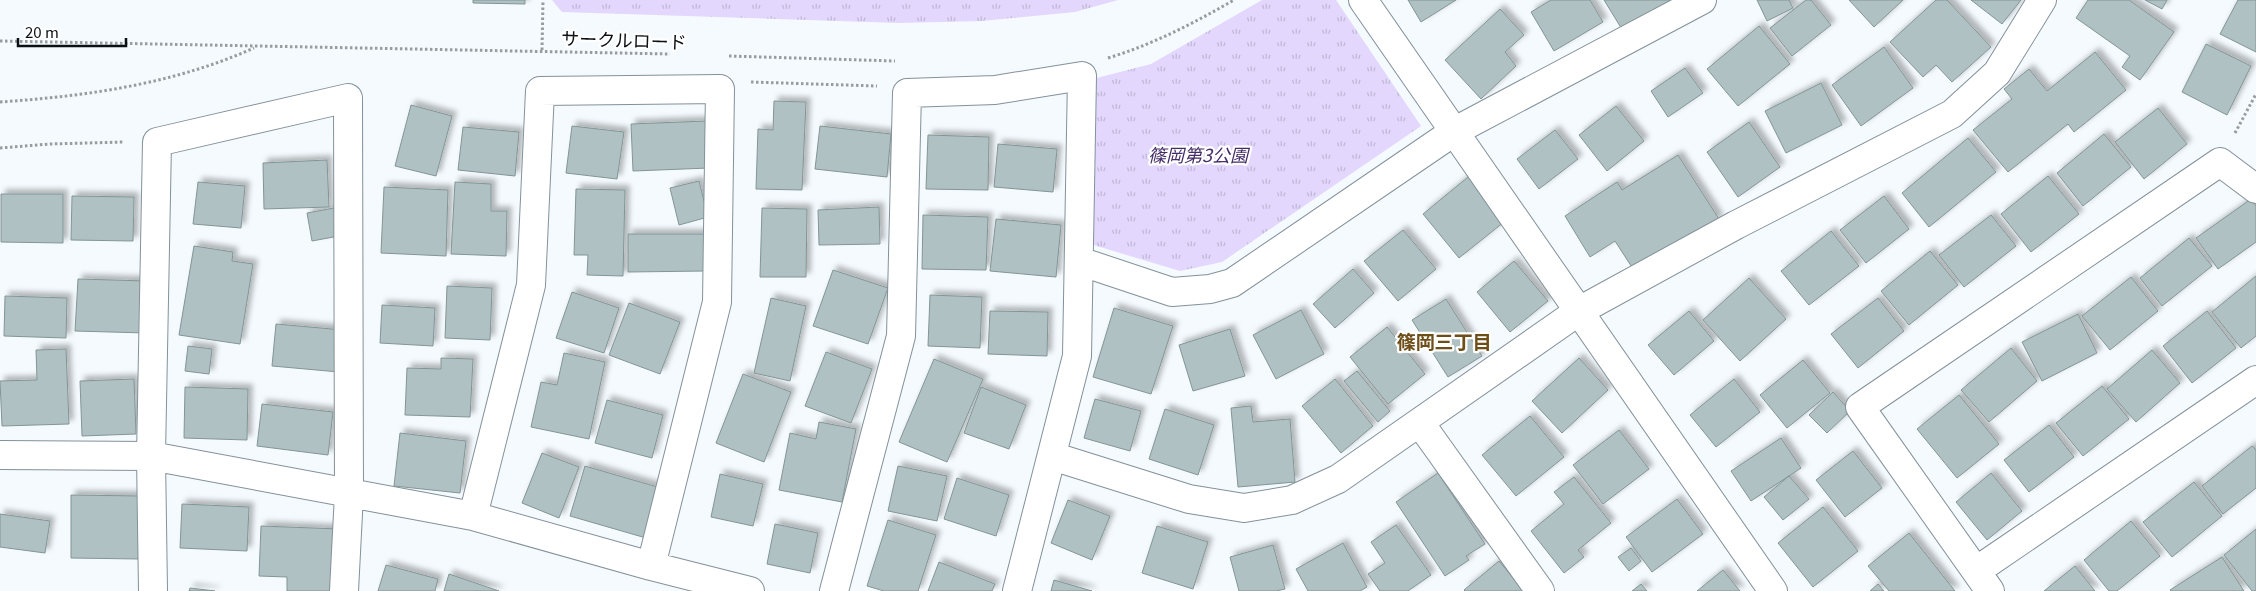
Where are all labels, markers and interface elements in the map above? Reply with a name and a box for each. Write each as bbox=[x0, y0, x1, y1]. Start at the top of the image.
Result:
scale bar bbox=[18, 15, 125, 47]
text: 20 m bbox=[25, 21, 59, 42]
street label: サークルロード bbox=[561, 24, 687, 54]
park label: 篠岡第3公園 bbox=[1148, 141, 1251, 167]
district label: 篠岡三丁目 bbox=[1396, 327, 1492, 354]

